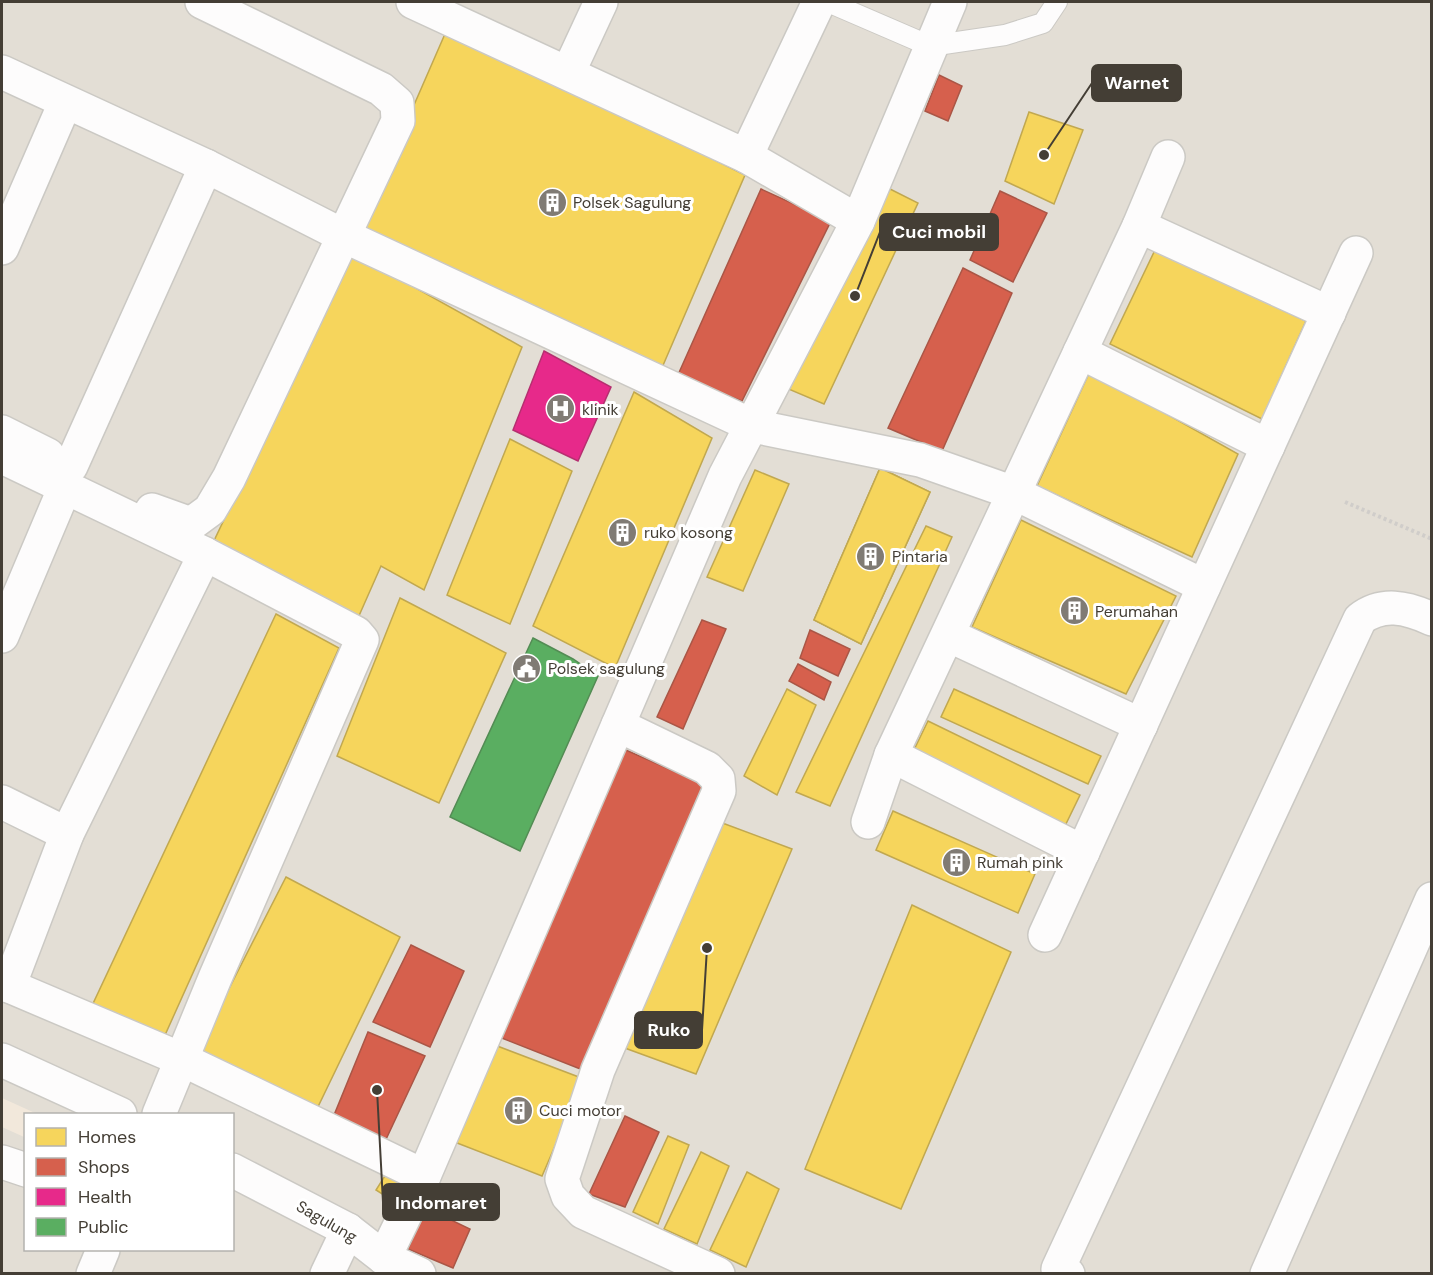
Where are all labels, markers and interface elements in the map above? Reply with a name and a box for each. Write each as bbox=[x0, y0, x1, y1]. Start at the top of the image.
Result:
callout: Warnet bbox=[1092, 65, 1181, 101]
text: Warnet bbox=[1105, 71, 1169, 95]
building icon: Polsek Sagulung bbox=[536, 186, 568, 218]
place label: Polsek Sagulung bbox=[573, 192, 691, 213]
callout: Cuci mobil bbox=[880, 214, 998, 250]
text: Cuci mobil bbox=[892, 220, 986, 244]
hospital icon: klinik bbox=[545, 393, 577, 425]
place label: klinik bbox=[582, 399, 619, 420]
building icon: ruko kosong bbox=[607, 516, 639, 548]
place label: ruko kosong bbox=[644, 522, 733, 543]
building icon: Pintaria bbox=[855, 540, 887, 572]
place label: Pintaria bbox=[892, 546, 948, 567]
building icon: Perumahan bbox=[1058, 595, 1090, 627]
place label: Perumahan bbox=[1095, 601, 1178, 622]
public building icon: Polsek sagulung bbox=[511, 652, 543, 684]
place label: Polsek sagulung bbox=[548, 658, 665, 679]
building icon: Rumah pink bbox=[940, 846, 972, 878]
place label: Rumah pink bbox=[977, 852, 1063, 873]
callout: Ruko bbox=[635, 1012, 702, 1048]
text: Ruko bbox=[647, 1018, 691, 1042]
building icon: Cuci motor bbox=[502, 1094, 534, 1126]
place label: Cuci motor bbox=[539, 1100, 622, 1121]
legend bbox=[24, 1113, 234, 1251]
text: Homes bbox=[78, 1125, 136, 1149]
text: Shops bbox=[78, 1155, 130, 1179]
callout: Indomaret bbox=[383, 1184, 499, 1220]
text: Health bbox=[78, 1185, 132, 1209]
text: Indomaret bbox=[395, 1191, 487, 1215]
street label: Sagulung bbox=[293, 1196, 361, 1247]
text: Public bbox=[78, 1215, 129, 1239]

